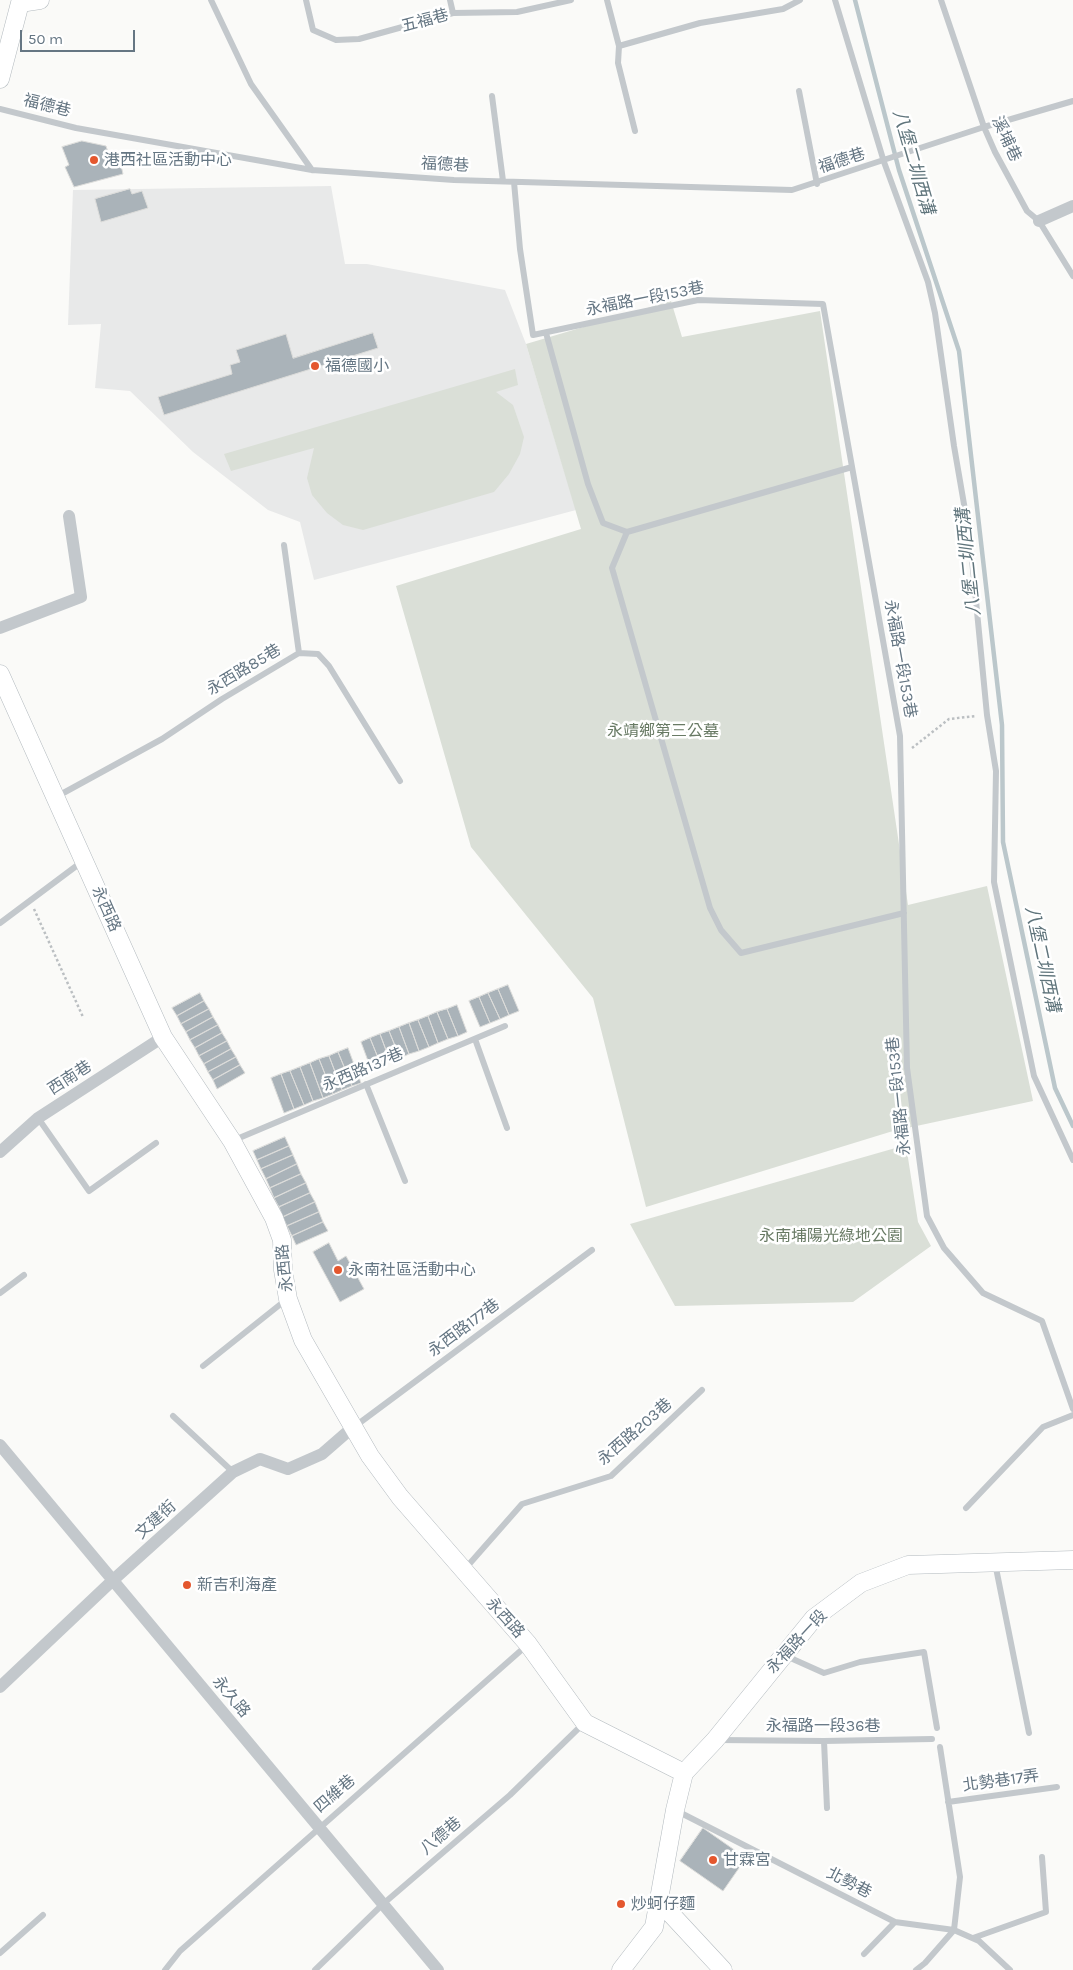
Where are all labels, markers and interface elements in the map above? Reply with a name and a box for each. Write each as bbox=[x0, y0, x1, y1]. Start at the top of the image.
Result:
street label: 五福巷 bbox=[399, 6, 451, 36]
scale bar bbox=[22, 20, 138, 52]
text: 50 m bbox=[28, 30, 63, 48]
street label: 福德巷 bbox=[21, 91, 73, 121]
water label: 八堡二圳西溝 bbox=[888, 107, 938, 217]
street label: 溪埔巷 bbox=[987, 113, 1025, 165]
street label: 福德巷 bbox=[816, 144, 868, 178]
place label: 港西社區活動中心 bbox=[104, 150, 232, 170]
marker: 港西社區活動中心 bbox=[88, 154, 100, 166]
street label: 福德巷 bbox=[421, 154, 469, 176]
street label: 永福路一段153巷 bbox=[584, 278, 706, 320]
place label: 福德國小 bbox=[325, 356, 389, 376]
marker: 福德國小 bbox=[309, 360, 321, 372]
water label: 八堡二圳西溝 bbox=[953, 507, 985, 617]
street label: 永福路一段153巷 bbox=[880, 598, 920, 720]
street label: 永西路85巷 bbox=[204, 640, 284, 700]
park label: 永靖鄉第三公墓 bbox=[607, 721, 719, 741]
street label: 永西路 bbox=[87, 883, 125, 935]
water label: 八堡二圳西溝 bbox=[1020, 904, 1064, 1014]
street label: 永福路一段153巷 bbox=[883, 1035, 915, 1157]
street label: 永西路137巷 bbox=[320, 1044, 406, 1096]
street label: 西南巷 bbox=[45, 1057, 95, 1099]
park label: 永南埔陽光綠地公園 bbox=[759, 1226, 903, 1246]
street label: 永西路 bbox=[273, 1243, 297, 1293]
place label: 永南社區活動中心 bbox=[348, 1260, 476, 1280]
marker: 永南社區活動中心 bbox=[332, 1264, 344, 1276]
street label: 永西路177巷 bbox=[425, 1295, 503, 1361]
street label: 永西路203巷 bbox=[594, 1395, 676, 1469]
street label: 文建街 bbox=[132, 1497, 180, 1543]
place label: 新吉利海產 bbox=[197, 1575, 277, 1595]
marker: 新吉利海產 bbox=[181, 1579, 193, 1591]
street label: 永西路 bbox=[482, 1594, 528, 1642]
street label: 永福路一段 bbox=[763, 1606, 831, 1678]
street label: 永久路 bbox=[208, 1672, 254, 1722]
street label: 永福路一段36巷 bbox=[766, 1716, 880, 1736]
street label: 北勢巷17弄 bbox=[962, 1766, 1040, 1796]
street label: 四維巷 bbox=[311, 1771, 359, 1817]
street label: 八德巷 bbox=[417, 1813, 465, 1859]
place label: 甘霖宮 bbox=[723, 1850, 771, 1870]
marker: 甘霖宮 bbox=[707, 1854, 719, 1866]
street label: 北勢巷 bbox=[823, 1864, 875, 1902]
place label: 炒蚵仔麵 bbox=[631, 1894, 695, 1914]
marker: 炒蚵仔麵 bbox=[615, 1898, 627, 1910]

